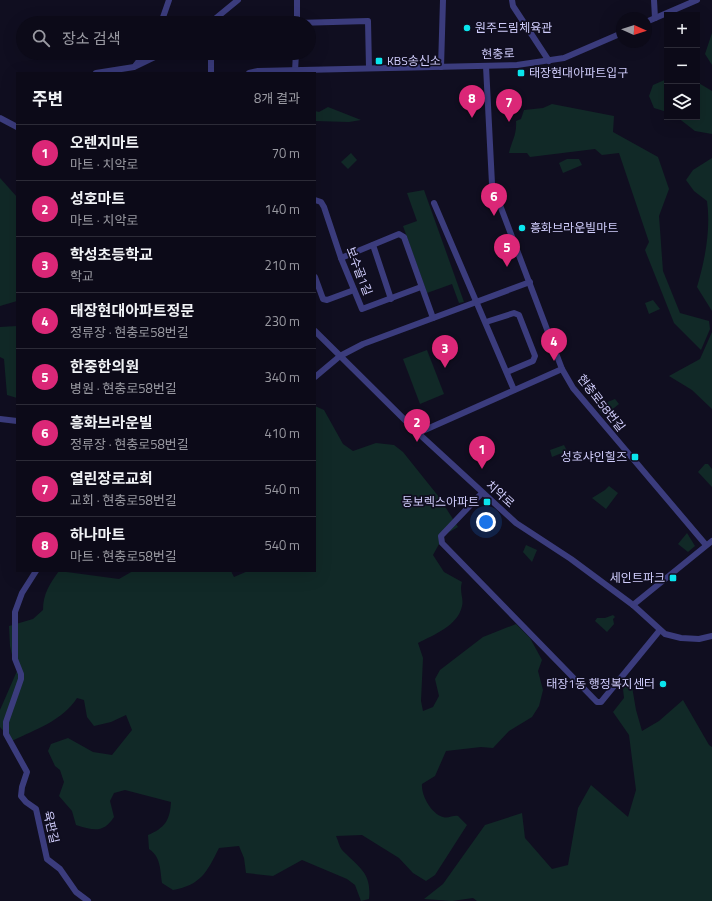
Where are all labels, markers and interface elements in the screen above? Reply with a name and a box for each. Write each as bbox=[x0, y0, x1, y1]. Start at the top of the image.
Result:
north arrow bbox=[616, 12, 652, 48]
map controls bbox=[664, 12, 700, 120]
button: + bbox=[664, 12, 700, 48]
search box bbox=[16, 16, 316, 60]
place label: 원주드림체육관 bbox=[475, 18, 552, 37]
marker: 원주드림체육관 bbox=[462, 23, 472, 33]
icon: search bbox=[30, 27, 52, 49]
text: 장소 검색 bbox=[62, 27, 121, 50]
street label: 현충로 bbox=[481, 43, 515, 64]
button: − bbox=[664, 48, 700, 84]
place label: KBS송신소 bbox=[387, 51, 441, 70]
marker: KBS송신소 bbox=[374, 56, 384, 66]
place label: 태장현대아파트입구 bbox=[529, 63, 628, 82]
marker: 태장현대아파트입구 bbox=[516, 68, 526, 78]
button: layers bbox=[664, 84, 700, 120]
pin: 8 bbox=[459, 85, 485, 118]
text: 주변 bbox=[32, 86, 63, 112]
text: 8개 결과 bbox=[254, 88, 300, 108]
pin: 7 bbox=[496, 89, 522, 122]
text: 오렌지마트 bbox=[70, 131, 139, 154]
text: 1 bbox=[41, 143, 49, 163]
text: 70 m bbox=[272, 143, 300, 163]
text: 마트 · 치악로 bbox=[70, 154, 138, 174]
pin: 6 bbox=[481, 183, 507, 216]
text: 성호마트 bbox=[70, 187, 125, 210]
text: 2 bbox=[41, 199, 49, 219]
text: 140 m bbox=[264, 199, 300, 219]
text: 마트 · 치악로 bbox=[70, 210, 138, 230]
place label: 흥화브라운빌마트 bbox=[530, 218, 618, 237]
marker: 흥화브라운빌마트 bbox=[517, 223, 527, 233]
pin: 5 bbox=[494, 234, 520, 267]
text: 학성초등학교 bbox=[70, 243, 153, 266]
street label: 보수골1길 bbox=[341, 244, 377, 298]
text: 3 bbox=[41, 255, 49, 275]
text: 210 m bbox=[264, 255, 300, 275]
text: 학교 bbox=[70, 266, 94, 286]
text: 태장현대아파트정문 bbox=[70, 299, 194, 322]
text: 4 bbox=[41, 311, 49, 331]
text: 230 m bbox=[264, 311, 300, 331]
text: 정류장 · 현충로58번길 bbox=[70, 322, 189, 342]
pin: 4 bbox=[541, 328, 567, 361]
pin: 3 bbox=[432, 335, 458, 368]
text: 한중한의원 bbox=[70, 355, 139, 378]
text: 5 bbox=[41, 367, 49, 387]
text: 340 m bbox=[264, 367, 300, 387]
street label: 현충로58번길 bbox=[573, 370, 630, 436]
text: 병원 · 현충로58번길 bbox=[70, 378, 177, 398]
pin: 2 bbox=[404, 409, 430, 442]
text: 흥화브라운빌 bbox=[70, 411, 153, 434]
text: 6 bbox=[41, 423, 49, 443]
text: 410 m bbox=[264, 423, 300, 443]
text: 정류장 · 현충로58번길 bbox=[70, 434, 189, 454]
pin: 1 bbox=[469, 436, 495, 469]
place label: 성호샤인힐즈 bbox=[561, 447, 627, 466]
marker: 성호샤인힐즈 bbox=[630, 452, 640, 462]
text: 열린장로교회 bbox=[70, 467, 153, 490]
street label: 치악로 bbox=[482, 475, 519, 512]
text: 7 bbox=[41, 479, 49, 499]
text: 540 m bbox=[264, 479, 300, 499]
text: 교회 · 현충로58번길 bbox=[70, 490, 177, 510]
place label: 동보렉스아파트 bbox=[402, 492, 479, 511]
marker: 동보렉스아파트 bbox=[482, 497, 492, 507]
your location bbox=[476, 512, 496, 532]
text: 하나마트 bbox=[70, 523, 125, 546]
text: 8 bbox=[41, 535, 49, 555]
text: 540 m bbox=[264, 535, 300, 555]
text: 마트 · 현충로58번길 bbox=[70, 546, 177, 566]
place label: 세인트파크 bbox=[610, 568, 665, 587]
marker: 세인트파크 bbox=[668, 573, 678, 583]
place label: 태장1동 행정복지센터 bbox=[546, 674, 655, 693]
marker: 태장1동 행정복지센터 bbox=[658, 679, 668, 689]
street label: 육판길 bbox=[39, 809, 64, 845]

